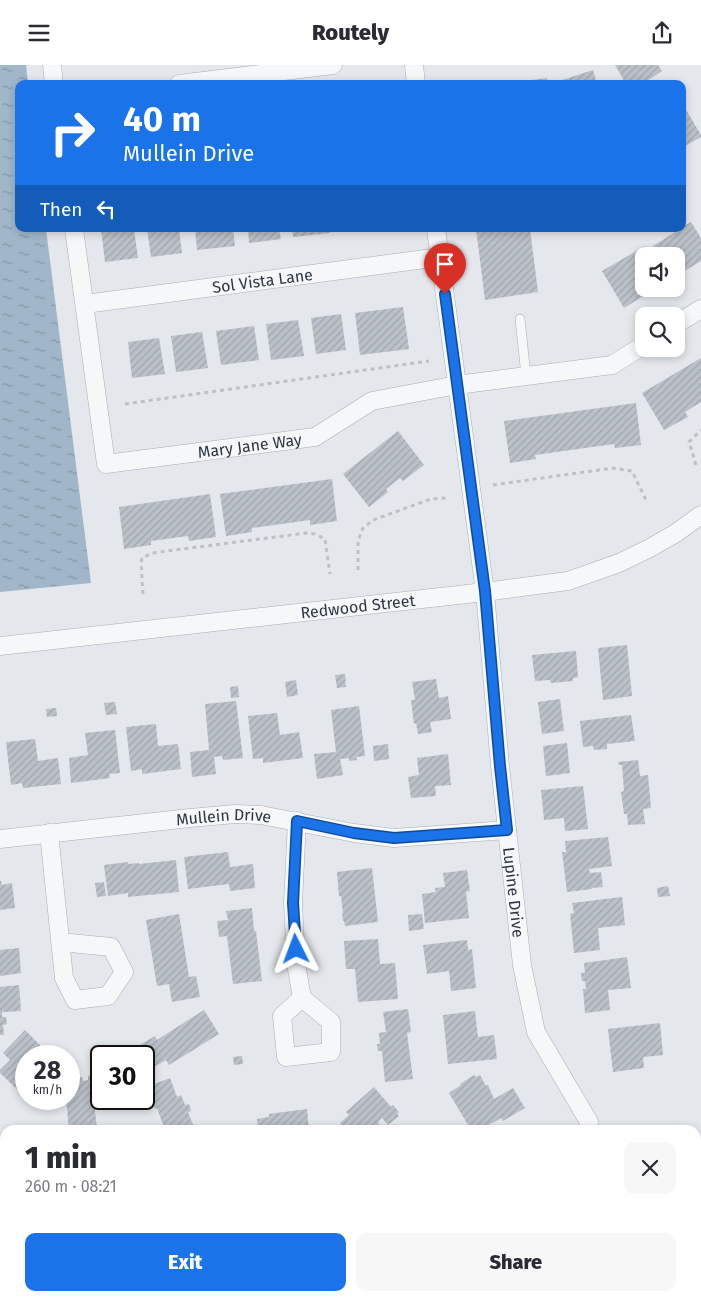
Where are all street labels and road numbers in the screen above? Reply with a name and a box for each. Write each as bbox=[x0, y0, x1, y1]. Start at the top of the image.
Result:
street label: Sol Vista Lane bbox=[211, 265, 314, 297]
street label: Mary Jane Way bbox=[197, 430, 303, 462]
street label: Redwood Street bbox=[300, 591, 416, 622]
street label: Mullein Drive bbox=[175, 805, 273, 829]
street label: Lupine Drive bbox=[499, 846, 528, 939]

